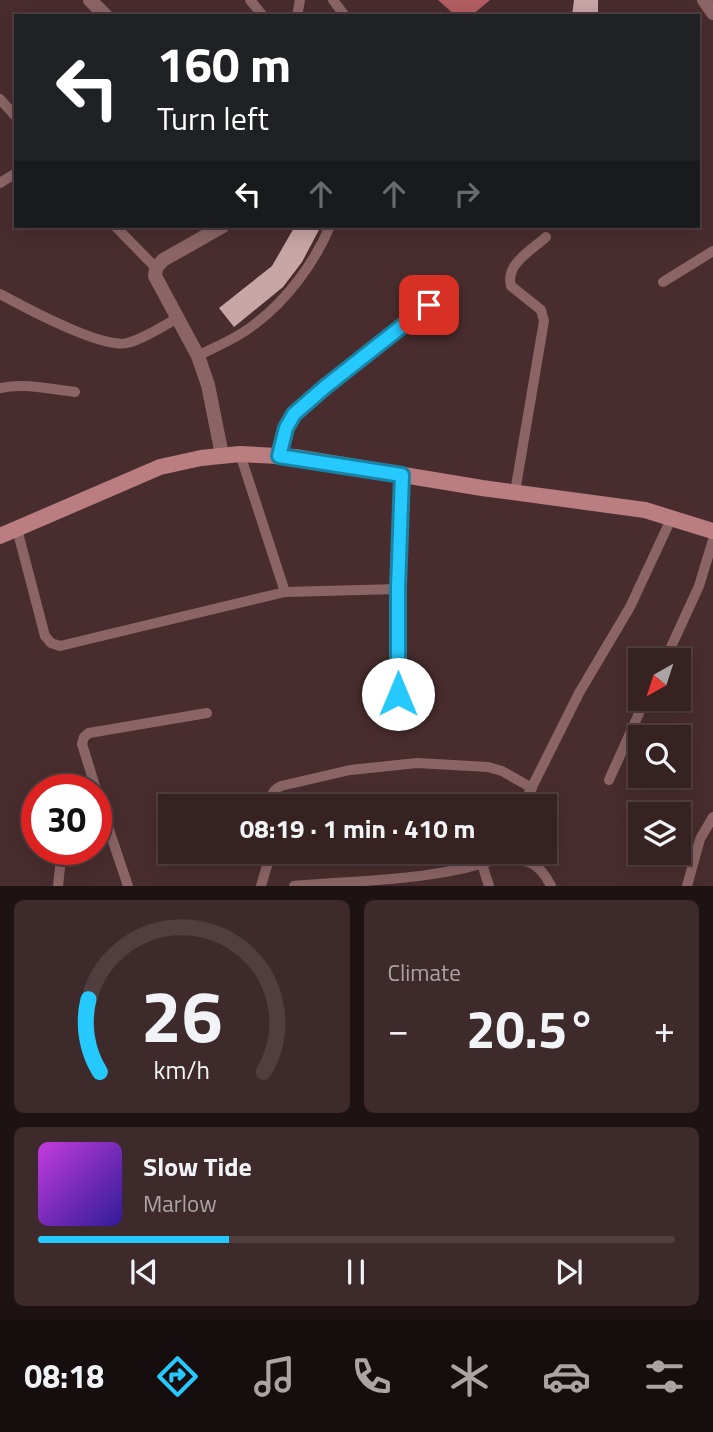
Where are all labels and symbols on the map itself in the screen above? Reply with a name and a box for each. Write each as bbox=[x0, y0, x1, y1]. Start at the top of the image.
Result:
pin bbox=[399, 275, 459, 335]
north arrow bbox=[628, 648, 691, 710]
position arrow bbox=[361, 657, 435, 731]
speed limit sign: 30 bbox=[21, 774, 112, 865]

